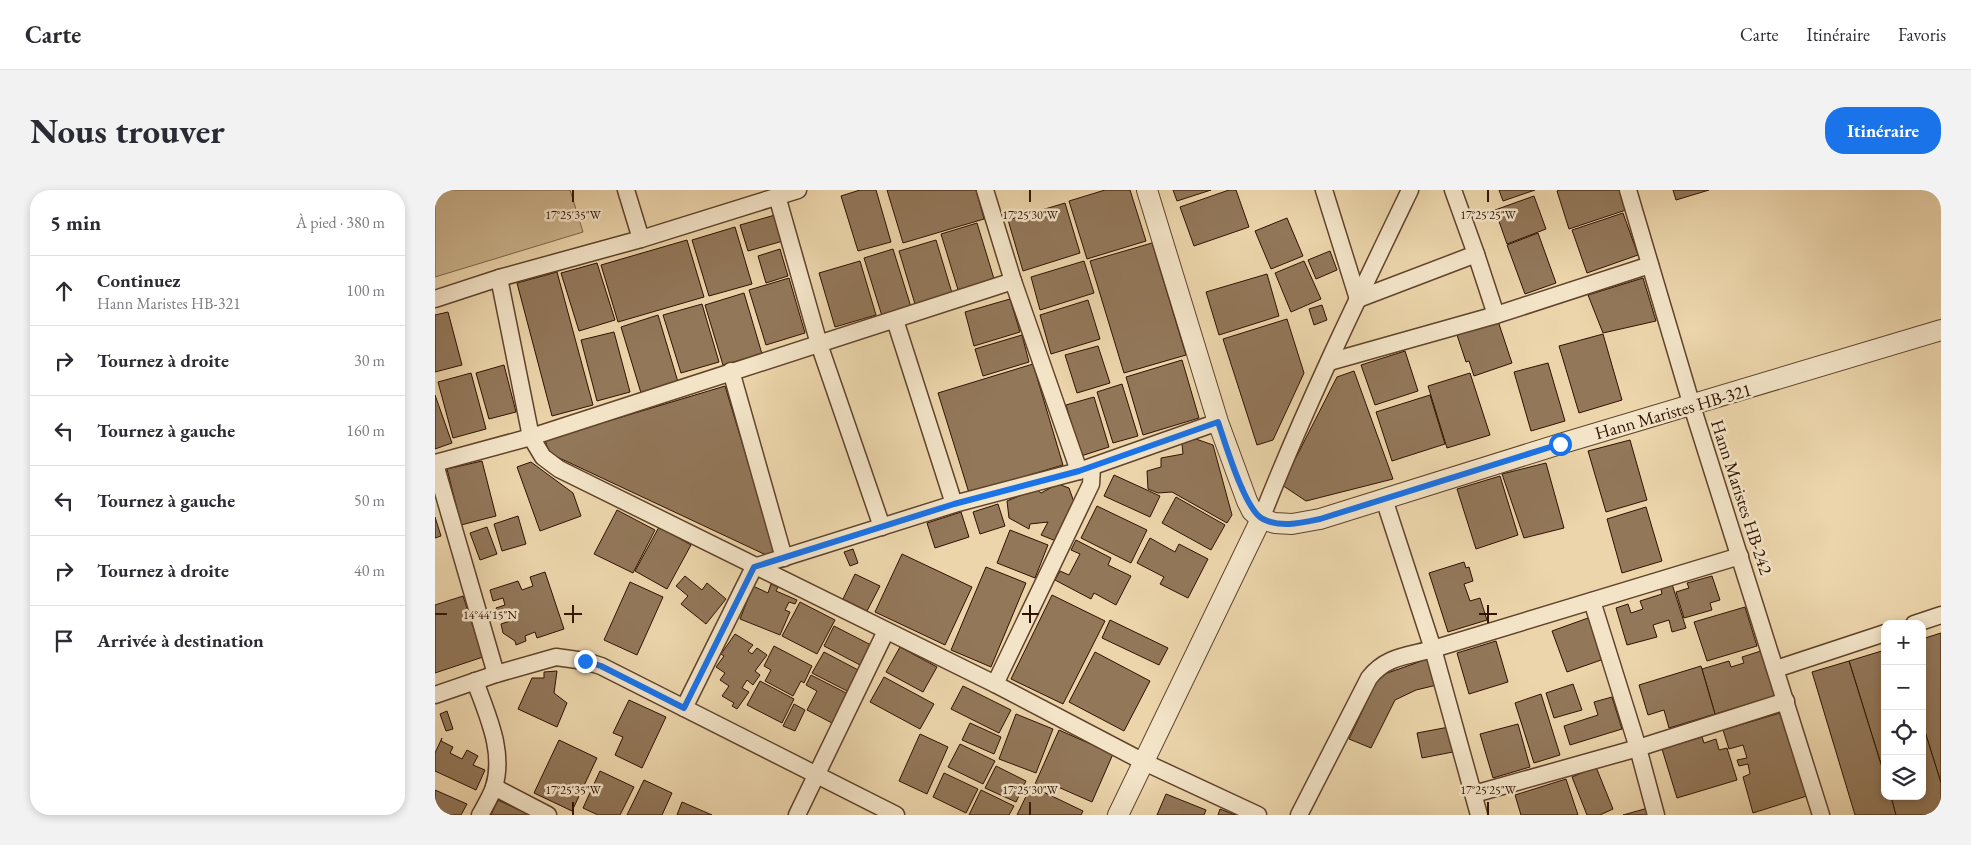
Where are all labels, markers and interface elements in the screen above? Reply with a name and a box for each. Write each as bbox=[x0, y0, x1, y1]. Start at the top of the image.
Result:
text: Carte bbox=[25, 19, 81, 50]
text: Carte bbox=[1740, 23, 1779, 46]
text: Itinéraire bbox=[1807, 23, 1870, 46]
text: Favoris bbox=[1898, 23, 1946, 46]
button: Itinéraire bbox=[1825, 107, 1941, 154]
text: Nous trouver bbox=[30, 108, 225, 153]
text: 17°25'35"W bbox=[545, 207, 602, 223]
text: 17°25'30"W bbox=[1002, 207, 1059, 223]
text: 17°25'25"W bbox=[1460, 207, 1517, 223]
text: 5 min bbox=[50, 209, 101, 236]
text: À pied · 380 m bbox=[296, 212, 385, 233]
text: Continuez bbox=[97, 268, 181, 293]
icon: ahead bbox=[50, 277, 78, 305]
text: 100 m bbox=[346, 280, 385, 301]
text: Hann Maristes HB-321 bbox=[97, 293, 241, 314]
icon: right bbox=[50, 347, 78, 375]
text: Tournez à droite bbox=[97, 348, 229, 373]
text: 30 m bbox=[354, 350, 385, 371]
street label: Hann Maristes HB-321 bbox=[1592, 378, 1754, 444]
icon: left bbox=[50, 417, 78, 445]
street label: Hann Maristes HB-242 bbox=[1706, 417, 1778, 578]
text: Tournez à gauche bbox=[97, 418, 235, 443]
text: 160 m bbox=[346, 420, 385, 441]
route start bbox=[1549, 433, 1572, 456]
icon: left bbox=[50, 487, 78, 515]
text: Tournez à gauche bbox=[97, 488, 235, 513]
text: 50 m bbox=[354, 490, 385, 511]
icon: right bbox=[50, 557, 78, 585]
text: Tournez à droite bbox=[97, 558, 229, 583]
text: 40 m bbox=[354, 560, 385, 581]
text: 14°44'15"N bbox=[463, 607, 517, 623]
map controls bbox=[1881, 620, 1926, 800]
button: + bbox=[1881, 620, 1926, 665]
icon: arrive bbox=[50, 627, 78, 655]
text: Arrivée à destination bbox=[97, 628, 264, 653]
route end bbox=[574, 650, 597, 673]
button: − bbox=[1881, 665, 1926, 710]
button: locate bbox=[1881, 710, 1926, 755]
button: layers bbox=[1881, 755, 1926, 800]
text: 17°25'35"W bbox=[545, 782, 602, 798]
text: 17°25'30"W bbox=[1002, 782, 1059, 798]
text: 17°25'25"W bbox=[1460, 782, 1517, 798]

